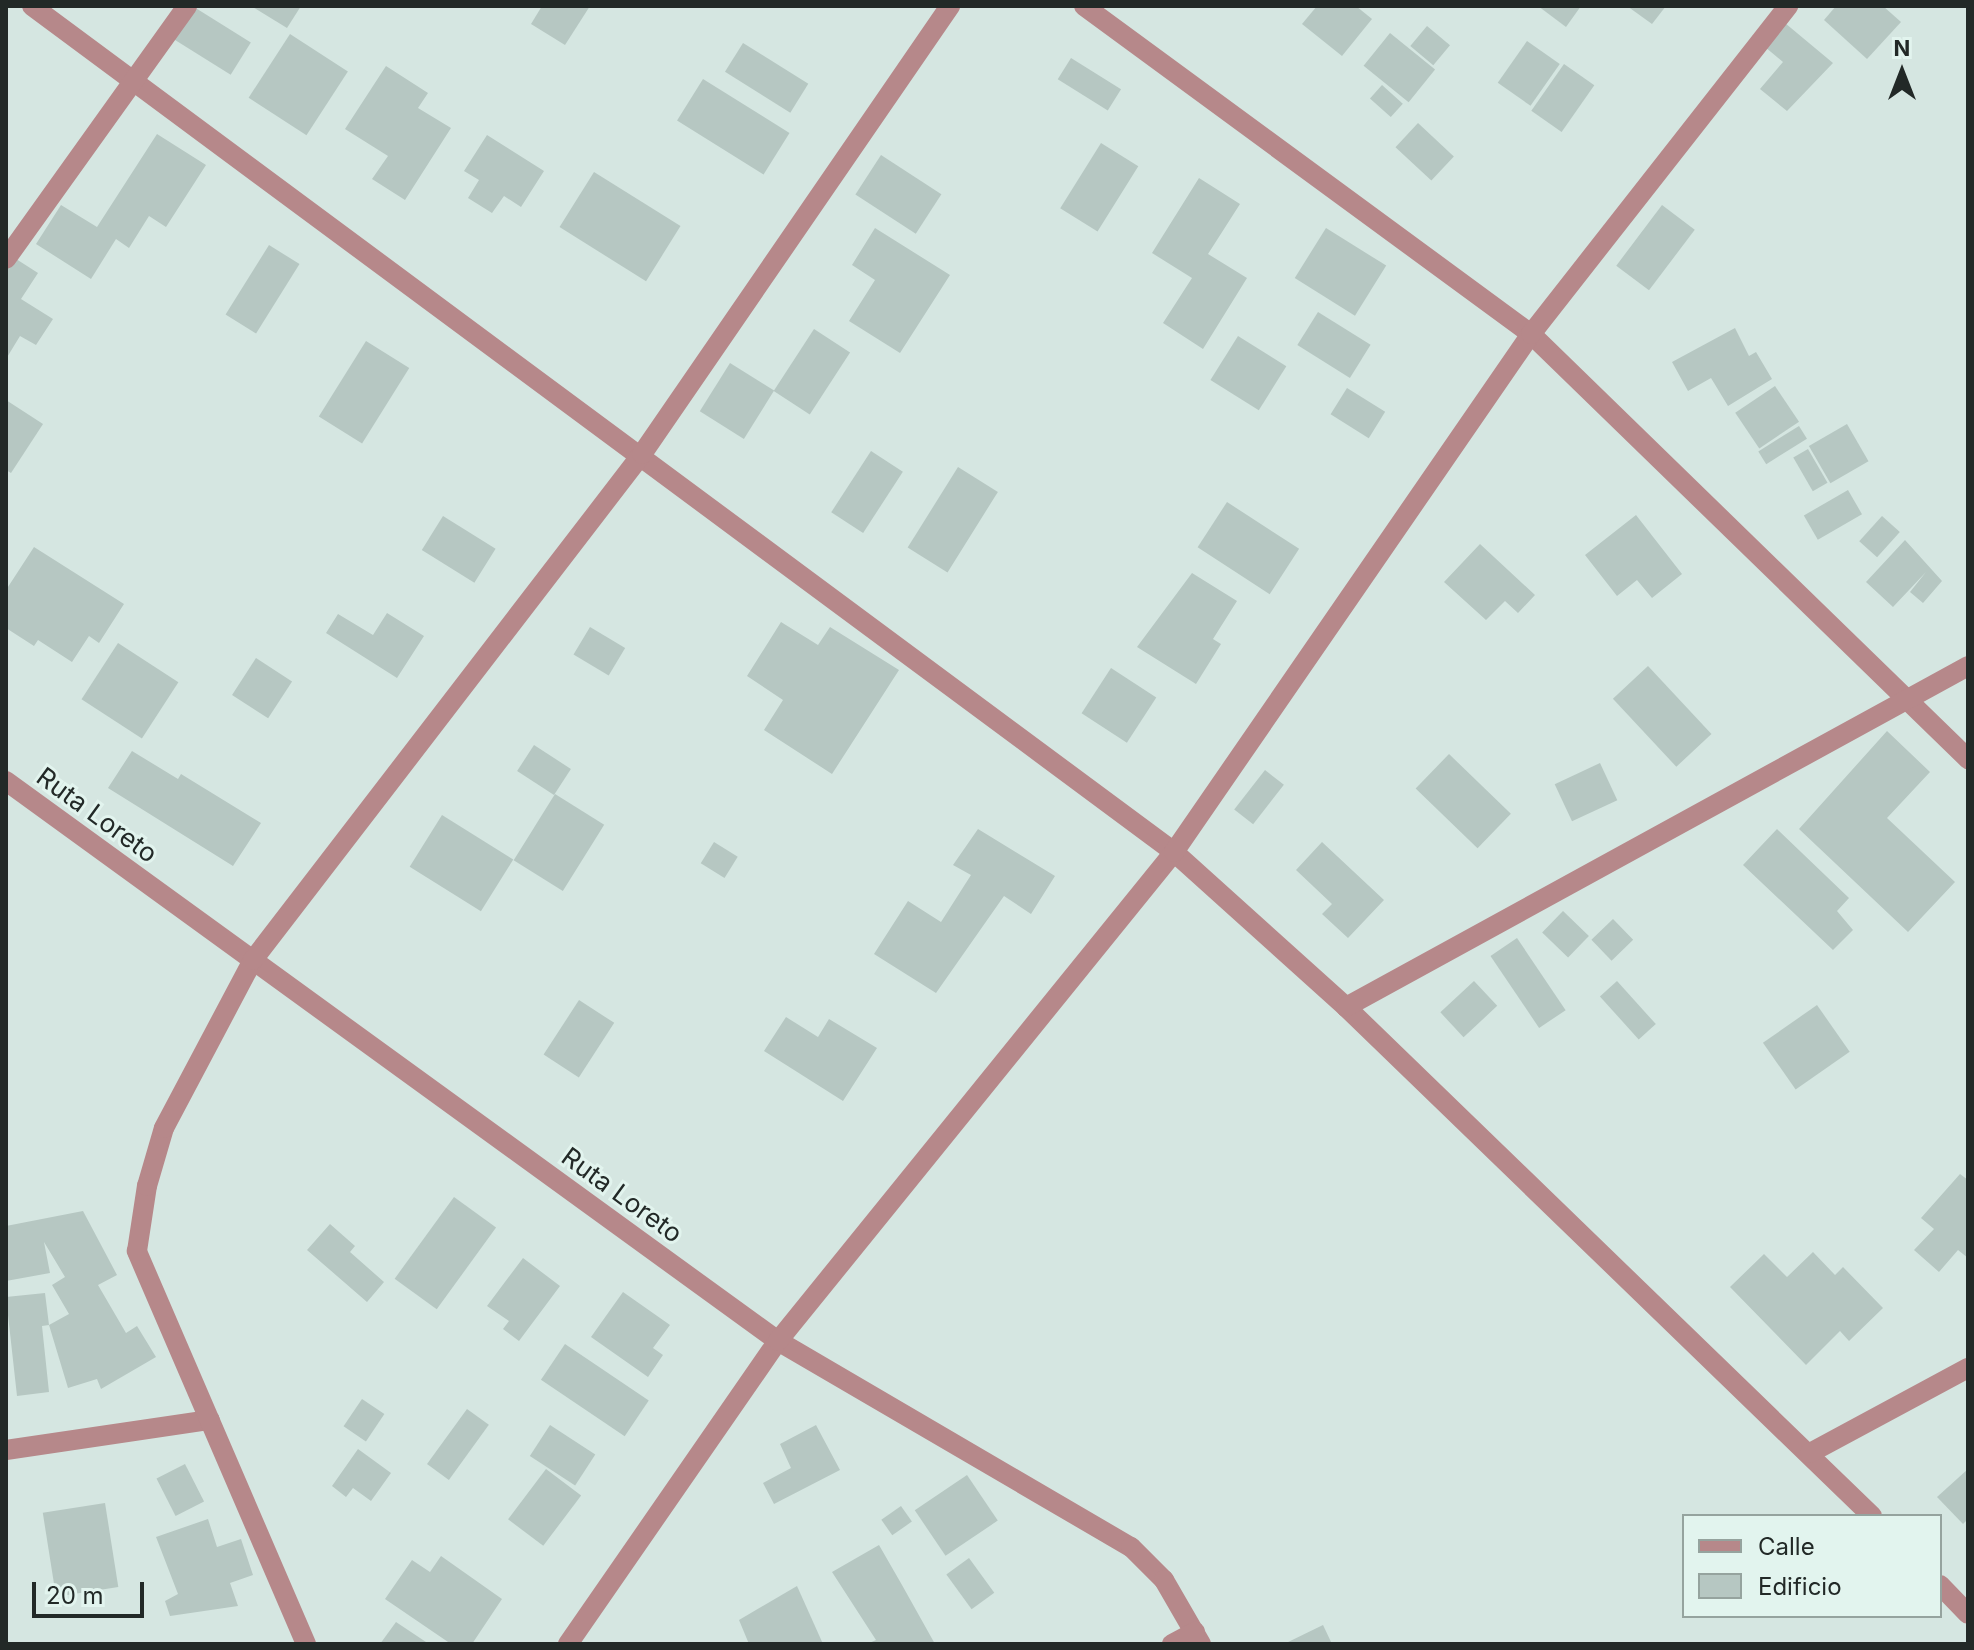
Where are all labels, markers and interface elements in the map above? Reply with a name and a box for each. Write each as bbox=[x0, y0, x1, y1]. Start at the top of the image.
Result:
north arrow bbox=[1862, 32, 1942, 112]
text: N bbox=[1894, 35, 1910, 61]
street label: Ruta Loreto bbox=[31, 761, 163, 869]
street label: Ruta Loreto bbox=[556, 1141, 688, 1249]
legend bbox=[1682, 1514, 1942, 1618]
text: Calle bbox=[1758, 1532, 1815, 1561]
scale bar bbox=[36, 1566, 148, 1616]
text: Edificio bbox=[1758, 1572, 1842, 1601]
text: 20 m bbox=[46, 1581, 104, 1610]

